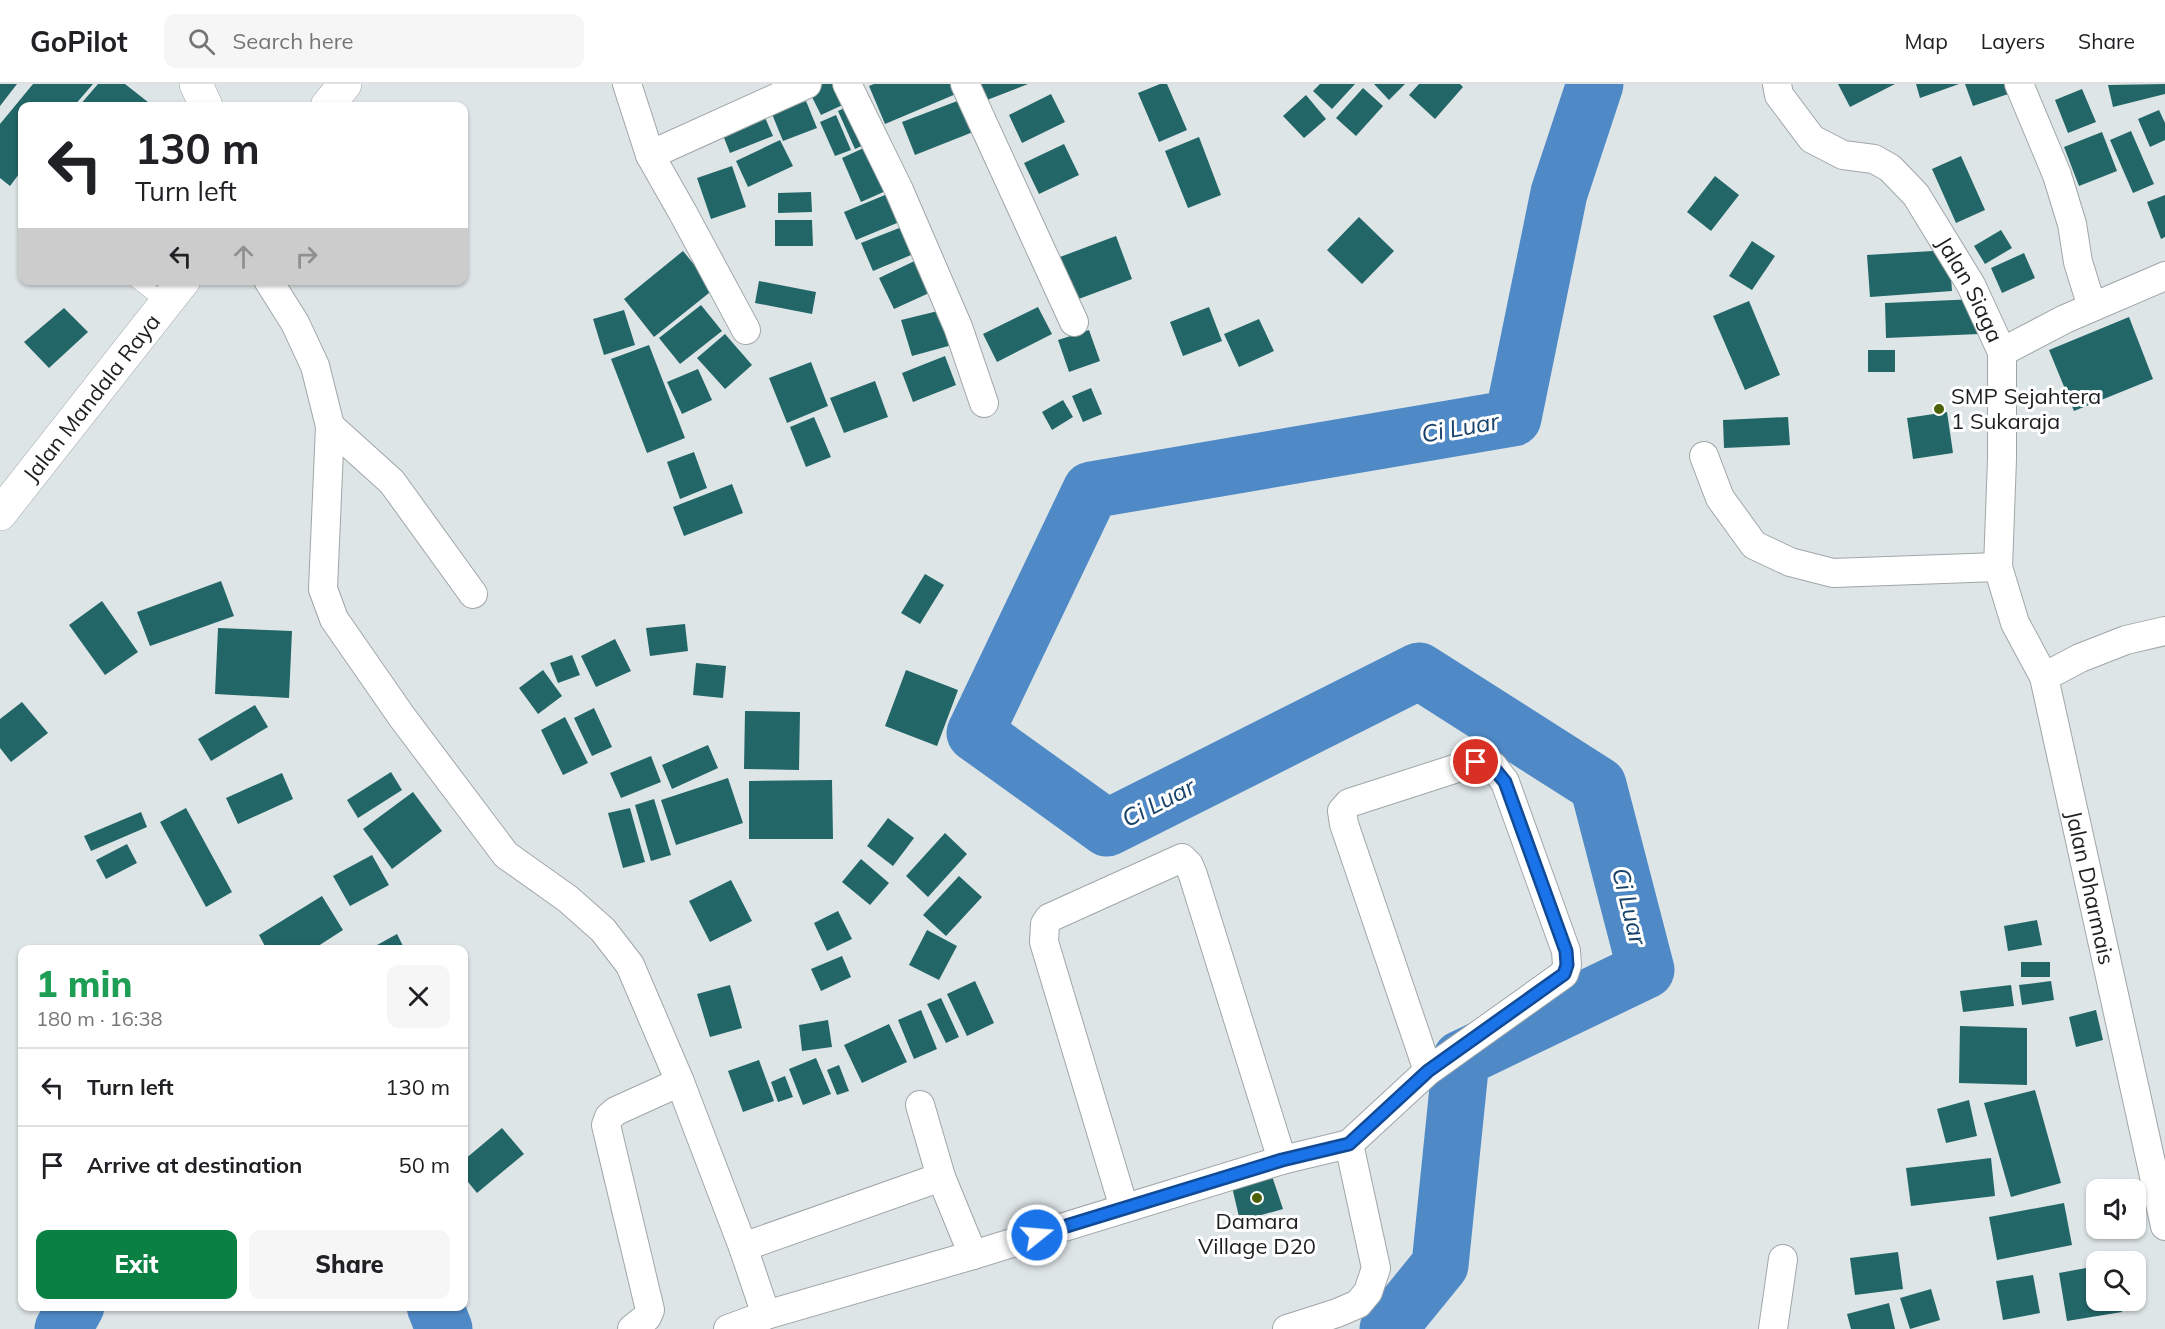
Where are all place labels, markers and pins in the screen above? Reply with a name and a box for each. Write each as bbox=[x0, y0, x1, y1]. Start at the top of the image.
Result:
place label: SMP Sejahtera 1 Sukaraja bbox=[1951, 382, 2101, 435]
marker: SMP Sejahtera 1 Sukaraja bbox=[1932, 402, 1946, 416]
pin bbox=[1450, 736, 1501, 787]
marker: Damara Village D20 bbox=[1250, 1191, 1264, 1205]
place label: Damara Village D20 bbox=[1198, 1207, 1316, 1260]

